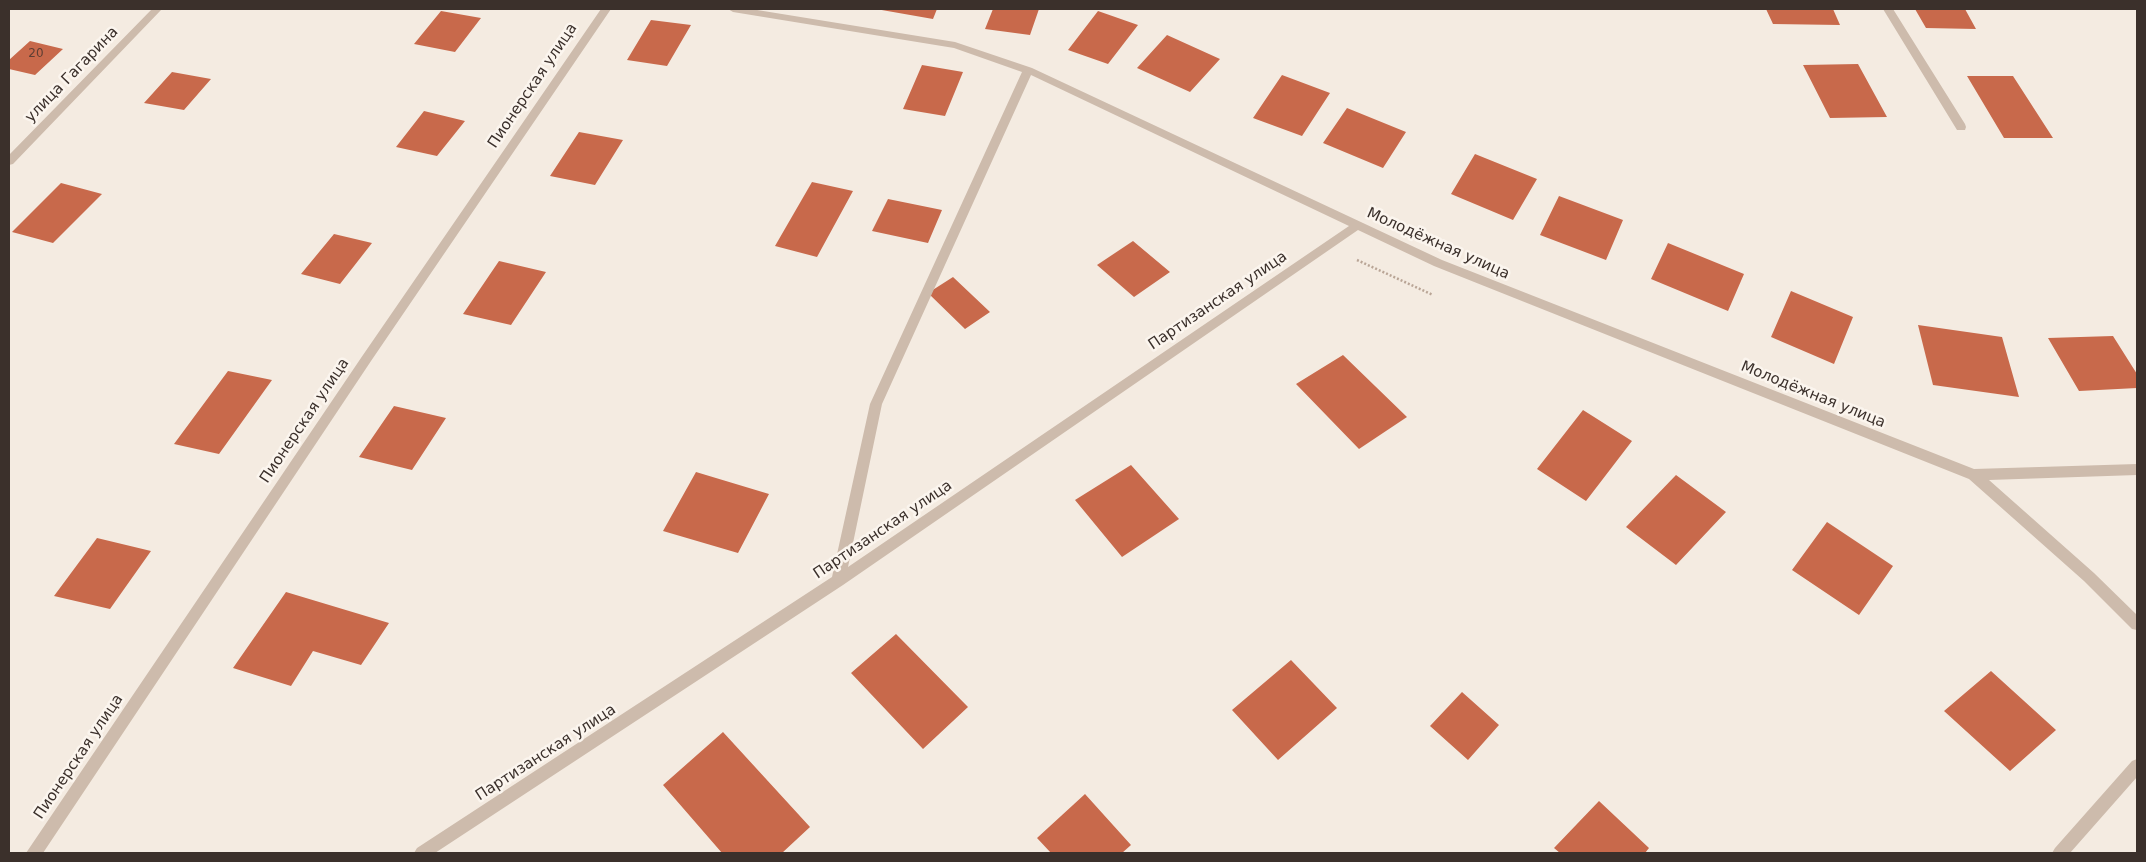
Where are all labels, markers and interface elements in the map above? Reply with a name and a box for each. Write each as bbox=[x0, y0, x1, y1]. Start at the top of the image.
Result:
street label: Пионерская улица bbox=[485, 20, 581, 152]
street label: улица Гагарина bbox=[22, 23, 122, 127]
house number: 20 bbox=[28, 47, 44, 61]
street label: Молодёжная улица bbox=[1364, 204, 1512, 284]
street label: Партизанская улица bbox=[1145, 248, 1291, 354]
street label: Пионерская улица bbox=[257, 355, 353, 487]
street label: Молодёжная улица bbox=[1738, 358, 1888, 432]
street label: Партизанская улица bbox=[810, 477, 956, 583]
street label: Пионерская улица bbox=[31, 691, 127, 823]
street label: Партизанская улица bbox=[473, 701, 619, 805]

